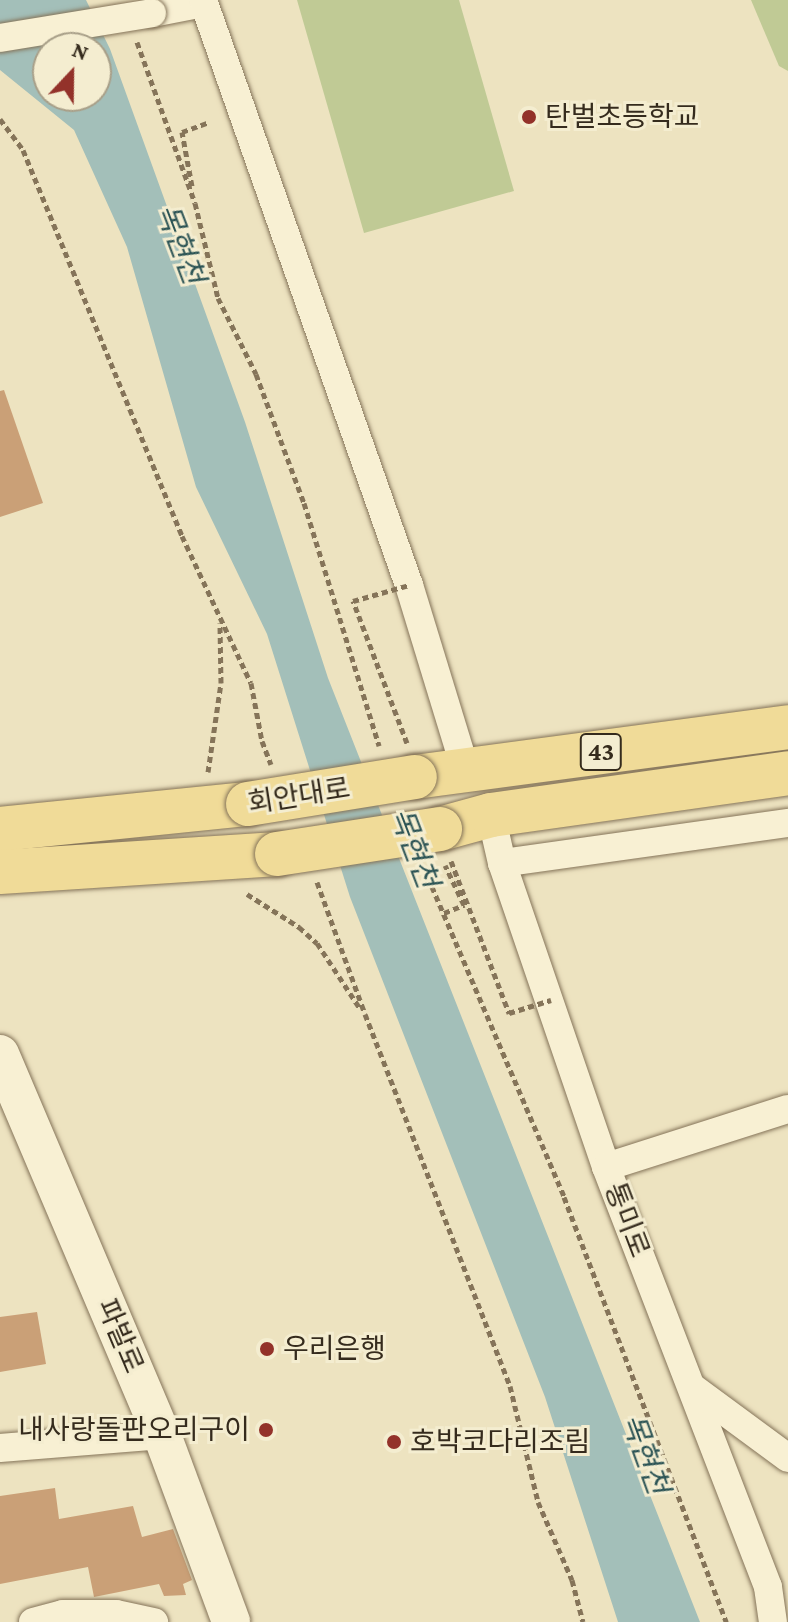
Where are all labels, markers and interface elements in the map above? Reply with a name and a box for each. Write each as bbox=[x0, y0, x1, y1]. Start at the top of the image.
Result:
north arrow bbox=[32, 32, 112, 112]
text: N bbox=[69, 37, 92, 66]
place label: 탄벌초등학교 bbox=[545, 100, 700, 134]
marker: 탄벌초등학교 bbox=[520, 108, 538, 126]
water label: 목현천 bbox=[148, 199, 212, 289]
road number: 43 bbox=[579, 730, 623, 774]
street label: 회안대로 bbox=[245, 771, 353, 821]
water label: 목현천 bbox=[382, 803, 446, 893]
street label: 통미로 bbox=[597, 1178, 657, 1262]
street label: 파발로 bbox=[89, 1294, 151, 1378]
place label: 우리은행 bbox=[283, 1332, 386, 1366]
marker: 우리은행 bbox=[258, 1340, 276, 1358]
water label: 목현천 bbox=[614, 1409, 676, 1499]
place label: 내사랑돌판오리구이 bbox=[18, 1413, 250, 1447]
marker: 내사랑돌판오리구이 bbox=[257, 1421, 275, 1439]
place label: 호박코다리조림 bbox=[410, 1425, 590, 1459]
marker: 호박코다리조림 bbox=[385, 1433, 403, 1451]

